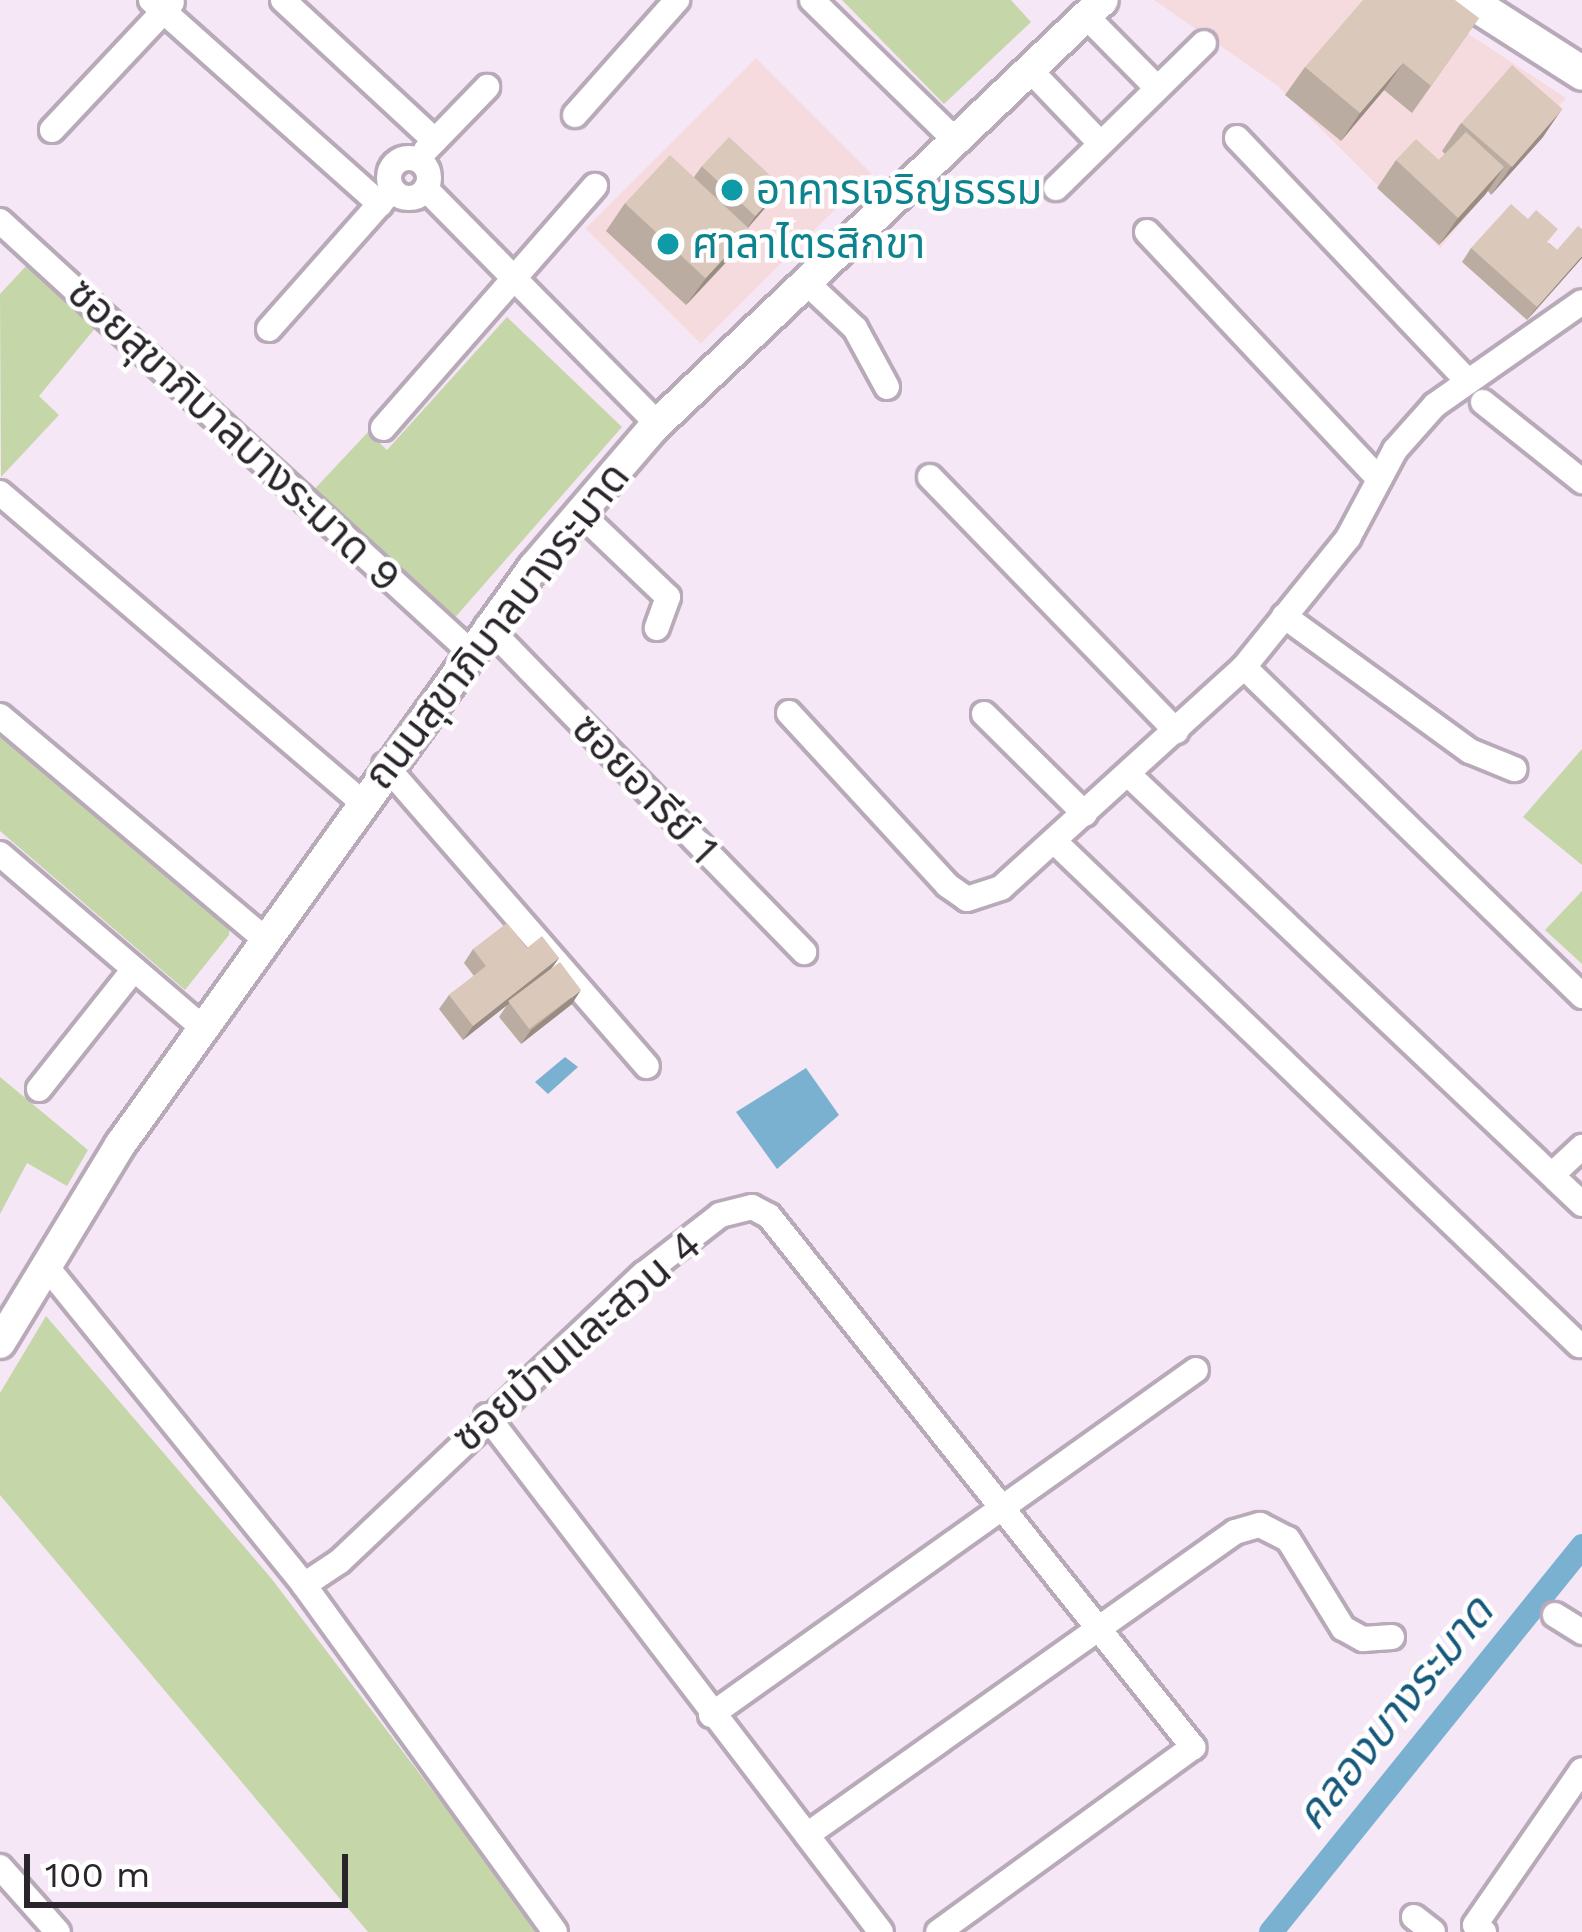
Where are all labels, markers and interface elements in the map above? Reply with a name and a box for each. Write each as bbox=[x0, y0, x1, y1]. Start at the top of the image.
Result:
place label: อาคารเจริญธรรม bbox=[756, 165, 1042, 215]
marker: อาคารเจริญธรรม bbox=[719, 177, 745, 203]
place label: ศาลาไตรสิกขา bbox=[692, 219, 925, 269]
marker: ศาลาไตรสิกขา bbox=[655, 231, 681, 257]
street label: ซอยสุขาภิบาลบางระมาด 9 bbox=[57, 268, 411, 602]
street label: ถนนสุขาภิบาลบางระมาด bbox=[354, 453, 640, 799]
street label: ซอยอารีย์ 1 bbox=[561, 703, 729, 875]
street label: ซอยบ้านและสวน 4 bbox=[443, 1219, 711, 1463]
water label: คลองบางระมาด bbox=[1284, 1586, 1504, 1840]
scale bar bbox=[30, 1830, 354, 1904]
text: 100 m bbox=[45, 1854, 150, 1896]

